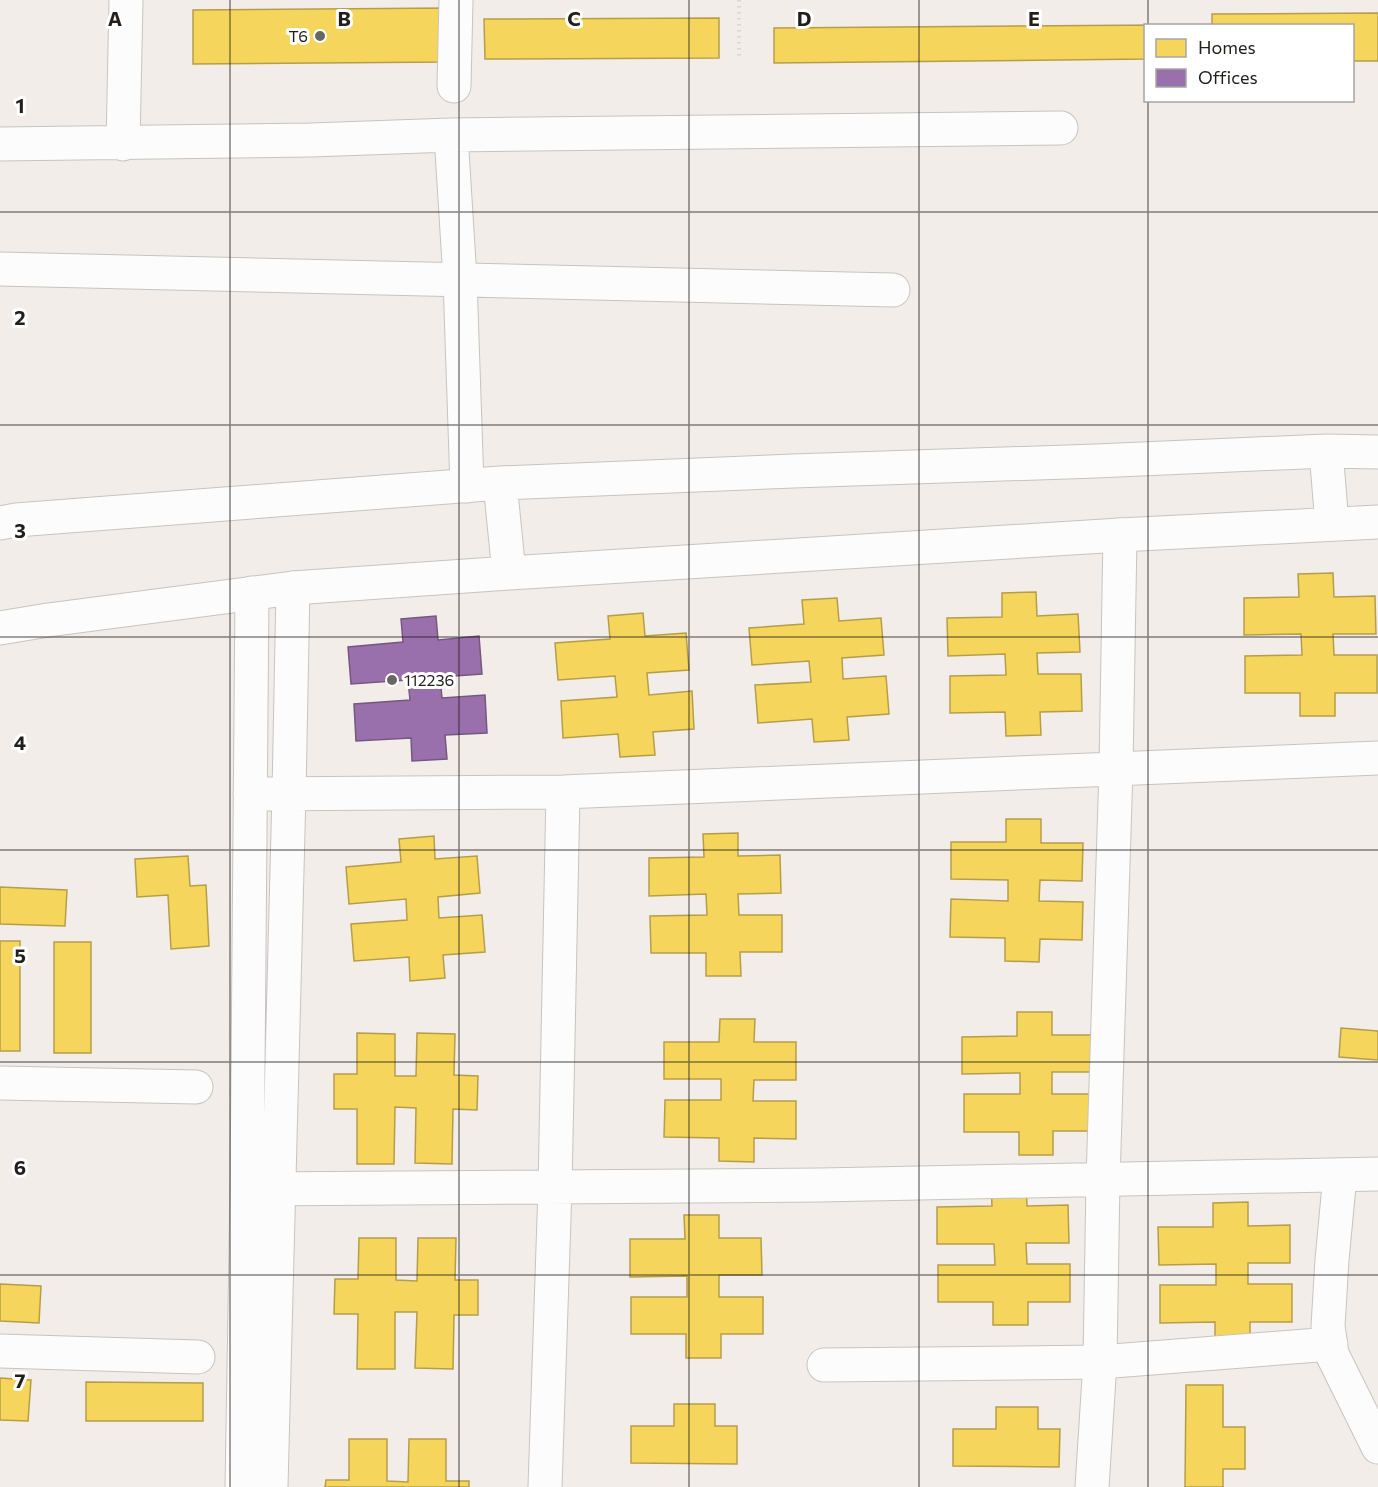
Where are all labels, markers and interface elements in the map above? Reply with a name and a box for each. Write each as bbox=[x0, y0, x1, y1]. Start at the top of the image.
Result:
text: A bbox=[108, 6, 122, 30]
text: B bbox=[337, 6, 351, 30]
text: C bbox=[567, 6, 581, 30]
text: D bbox=[797, 6, 811, 30]
text: E bbox=[1028, 6, 1040, 30]
legend bbox=[1144, 24, 1354, 102]
place label: T6 bbox=[289, 26, 308, 45]
marker: T6 bbox=[313, 29, 327, 43]
text: Homes bbox=[1198, 36, 1256, 58]
text: Offices bbox=[1198, 66, 1258, 88]
text: 1 bbox=[15, 93, 25, 117]
text: 2 bbox=[14, 305, 26, 329]
text: 3 bbox=[14, 518, 26, 542]
place label: 112236 bbox=[404, 670, 454, 689]
marker: 112236 bbox=[385, 673, 399, 687]
text: 4 bbox=[14, 730, 26, 754]
text: 5 bbox=[14, 943, 26, 967]
text: 6 bbox=[14, 1155, 26, 1179]
text: 7 bbox=[15, 1368, 26, 1392]

